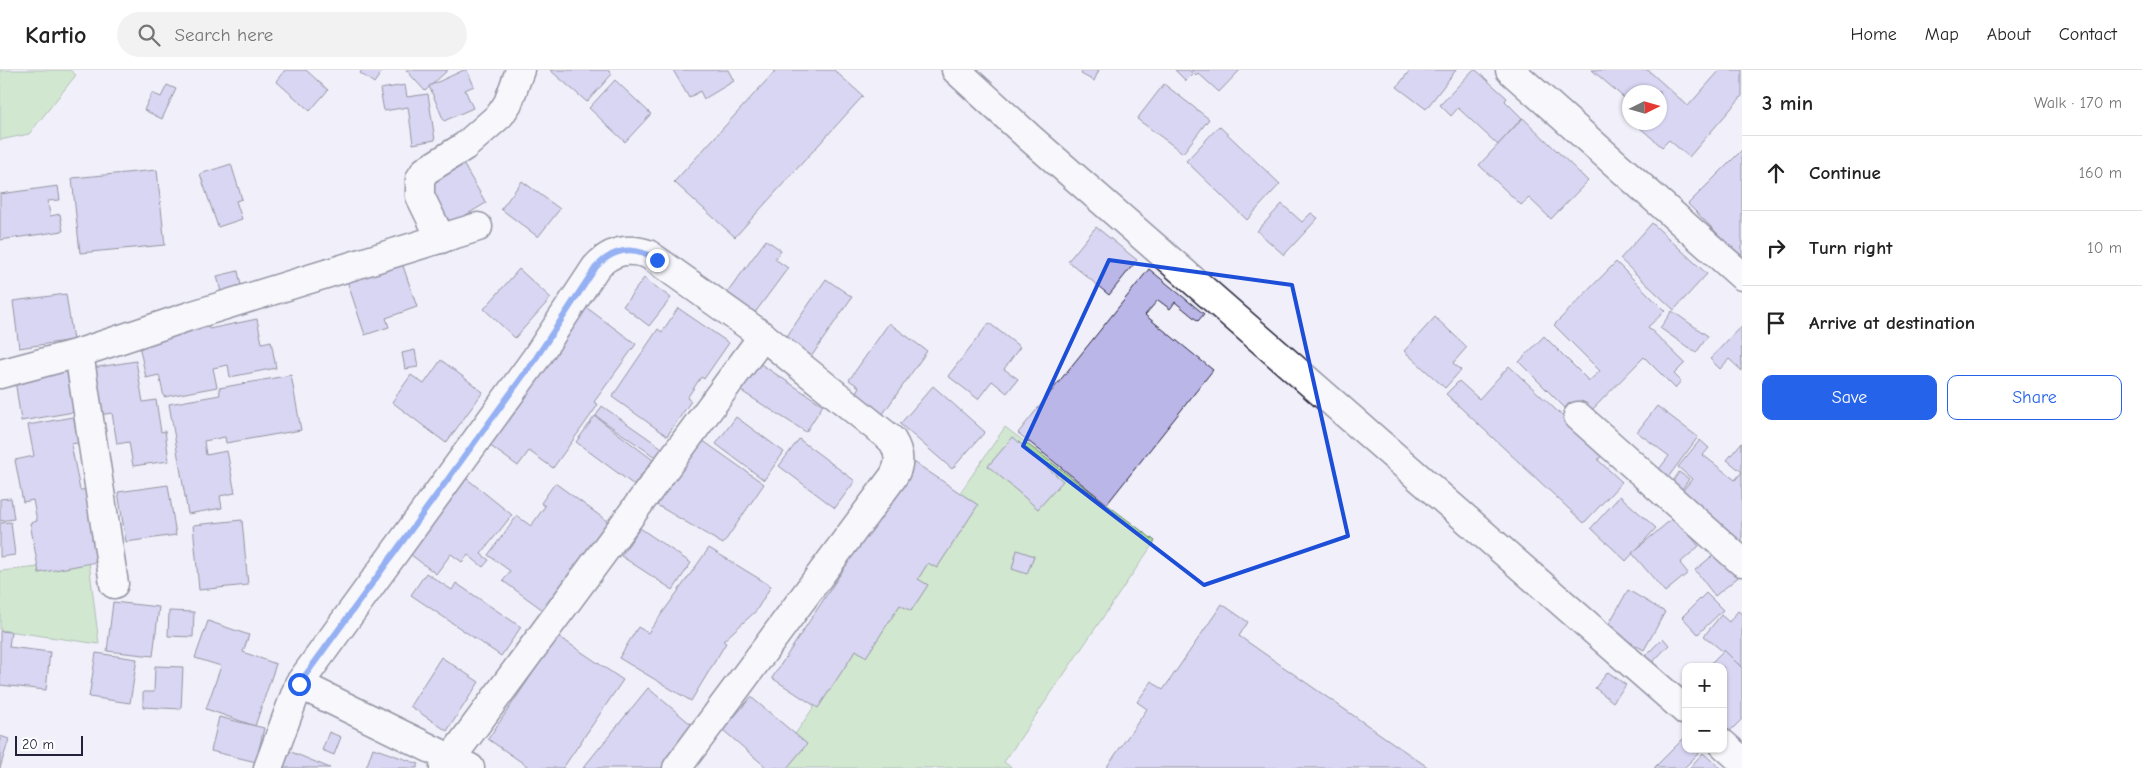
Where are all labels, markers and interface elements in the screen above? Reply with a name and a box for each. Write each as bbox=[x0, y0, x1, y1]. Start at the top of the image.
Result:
search box bbox=[117, 12, 467, 57]
text: Kartio bbox=[25, 21, 87, 49]
icon: search bbox=[135, 21, 163, 49]
text: Search here bbox=[175, 24, 273, 46]
text: Home bbox=[1850, 24, 1897, 45]
text: Map bbox=[1925, 24, 1959, 45]
text: About bbox=[1987, 24, 2031, 45]
text: Contact bbox=[2059, 24, 2117, 45]
north arrow bbox=[1622, 85, 1667, 130]
text: 3 min bbox=[1762, 91, 1813, 115]
text: Walk · 170 m bbox=[2034, 94, 2122, 112]
icon: ahead bbox=[1762, 159, 1790, 187]
text: Continue bbox=[1809, 162, 1881, 184]
text: 160 m bbox=[2079, 164, 2122, 182]
icon: right bbox=[1762, 234, 1790, 262]
text: Turn right bbox=[1809, 237, 1893, 259]
text: 10 m bbox=[2087, 239, 2122, 257]
route end bbox=[646, 249, 669, 272]
icon: arrive bbox=[1762, 309, 1790, 337]
text: Arrive at destination bbox=[1809, 312, 1975, 334]
button: Save bbox=[1762, 375, 1937, 420]
button: Share bbox=[1947, 375, 2122, 420]
map controls bbox=[1682, 663, 1727, 753]
button: + bbox=[1682, 663, 1727, 708]
route start bbox=[288, 673, 311, 696]
button: − bbox=[1682, 708, 1727, 753]
scale bar bbox=[15, 733, 82, 756]
text: 20 m bbox=[22, 736, 54, 753]

